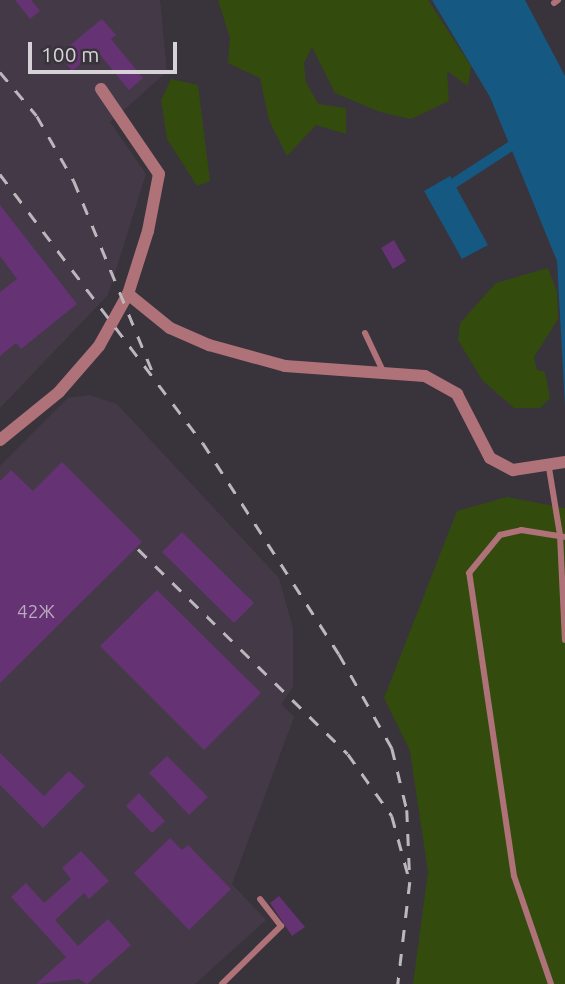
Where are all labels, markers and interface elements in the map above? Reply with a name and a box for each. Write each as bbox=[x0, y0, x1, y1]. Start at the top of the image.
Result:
scale bar bbox=[32, 28, 180, 72]
text: 100 m bbox=[41, 42, 99, 66]
house number: 42Ж bbox=[17, 601, 55, 623]

